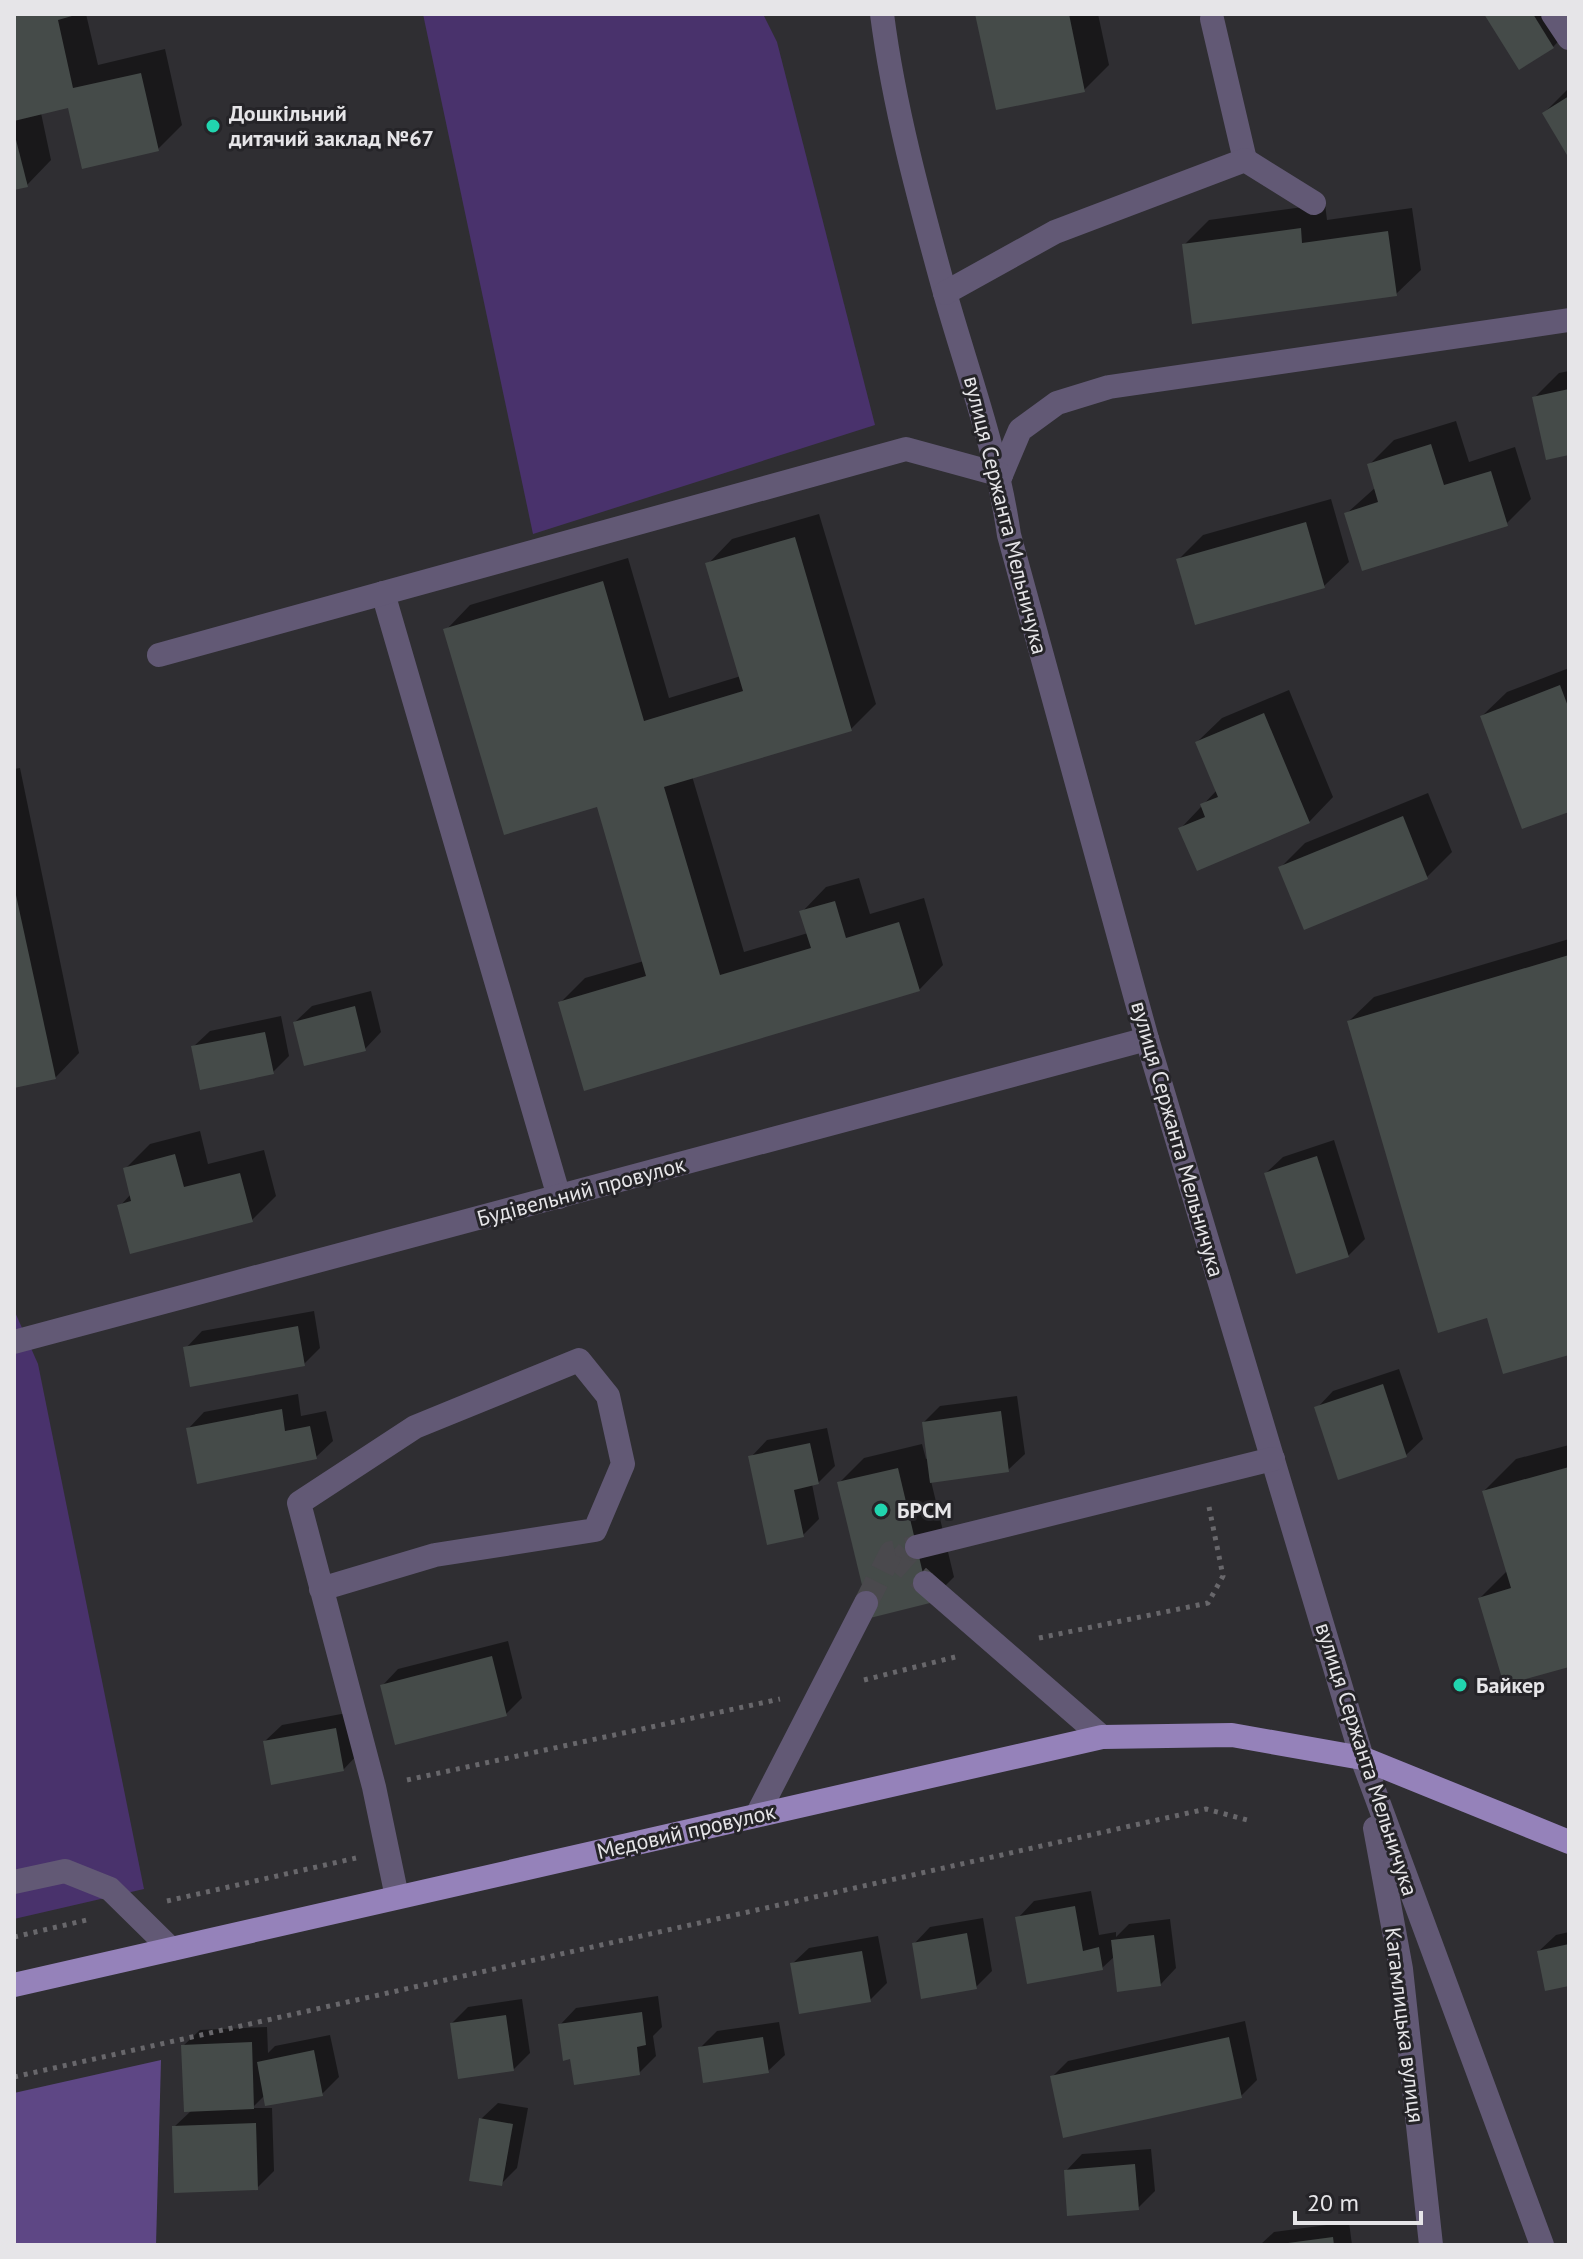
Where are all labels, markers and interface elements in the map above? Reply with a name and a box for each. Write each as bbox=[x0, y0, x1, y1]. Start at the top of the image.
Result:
place label: Дошкільний дитячий заклад №67 bbox=[228, 99, 434, 152]
marker: Дошкільний дитячий заклад №67 bbox=[204, 117, 222, 135]
street label: вулиця Сержанта Мельничука bbox=[958, 373, 1054, 657]
street label: вулиця Сержанта Мельничука bbox=[1125, 998, 1231, 1280]
street label: Будівельний провулок bbox=[474, 1150, 689, 1232]
place label: БРСМ bbox=[897, 1496, 952, 1524]
marker: БРСМ bbox=[872, 1501, 890, 1519]
street label: вулиця Сержанта Мельничука bbox=[1310, 1619, 1424, 1899]
place label: Байкер bbox=[1476, 1671, 1545, 1699]
marker: Байкер bbox=[1451, 1676, 1469, 1694]
street label: Медовий провулок bbox=[594, 1797, 778, 1865]
street label: Кагамлицька вулиця bbox=[1379, 1926, 1431, 2124]
scale bar bbox=[1295, 2175, 1421, 2225]
text: 20 m bbox=[1307, 2187, 1359, 2218]

